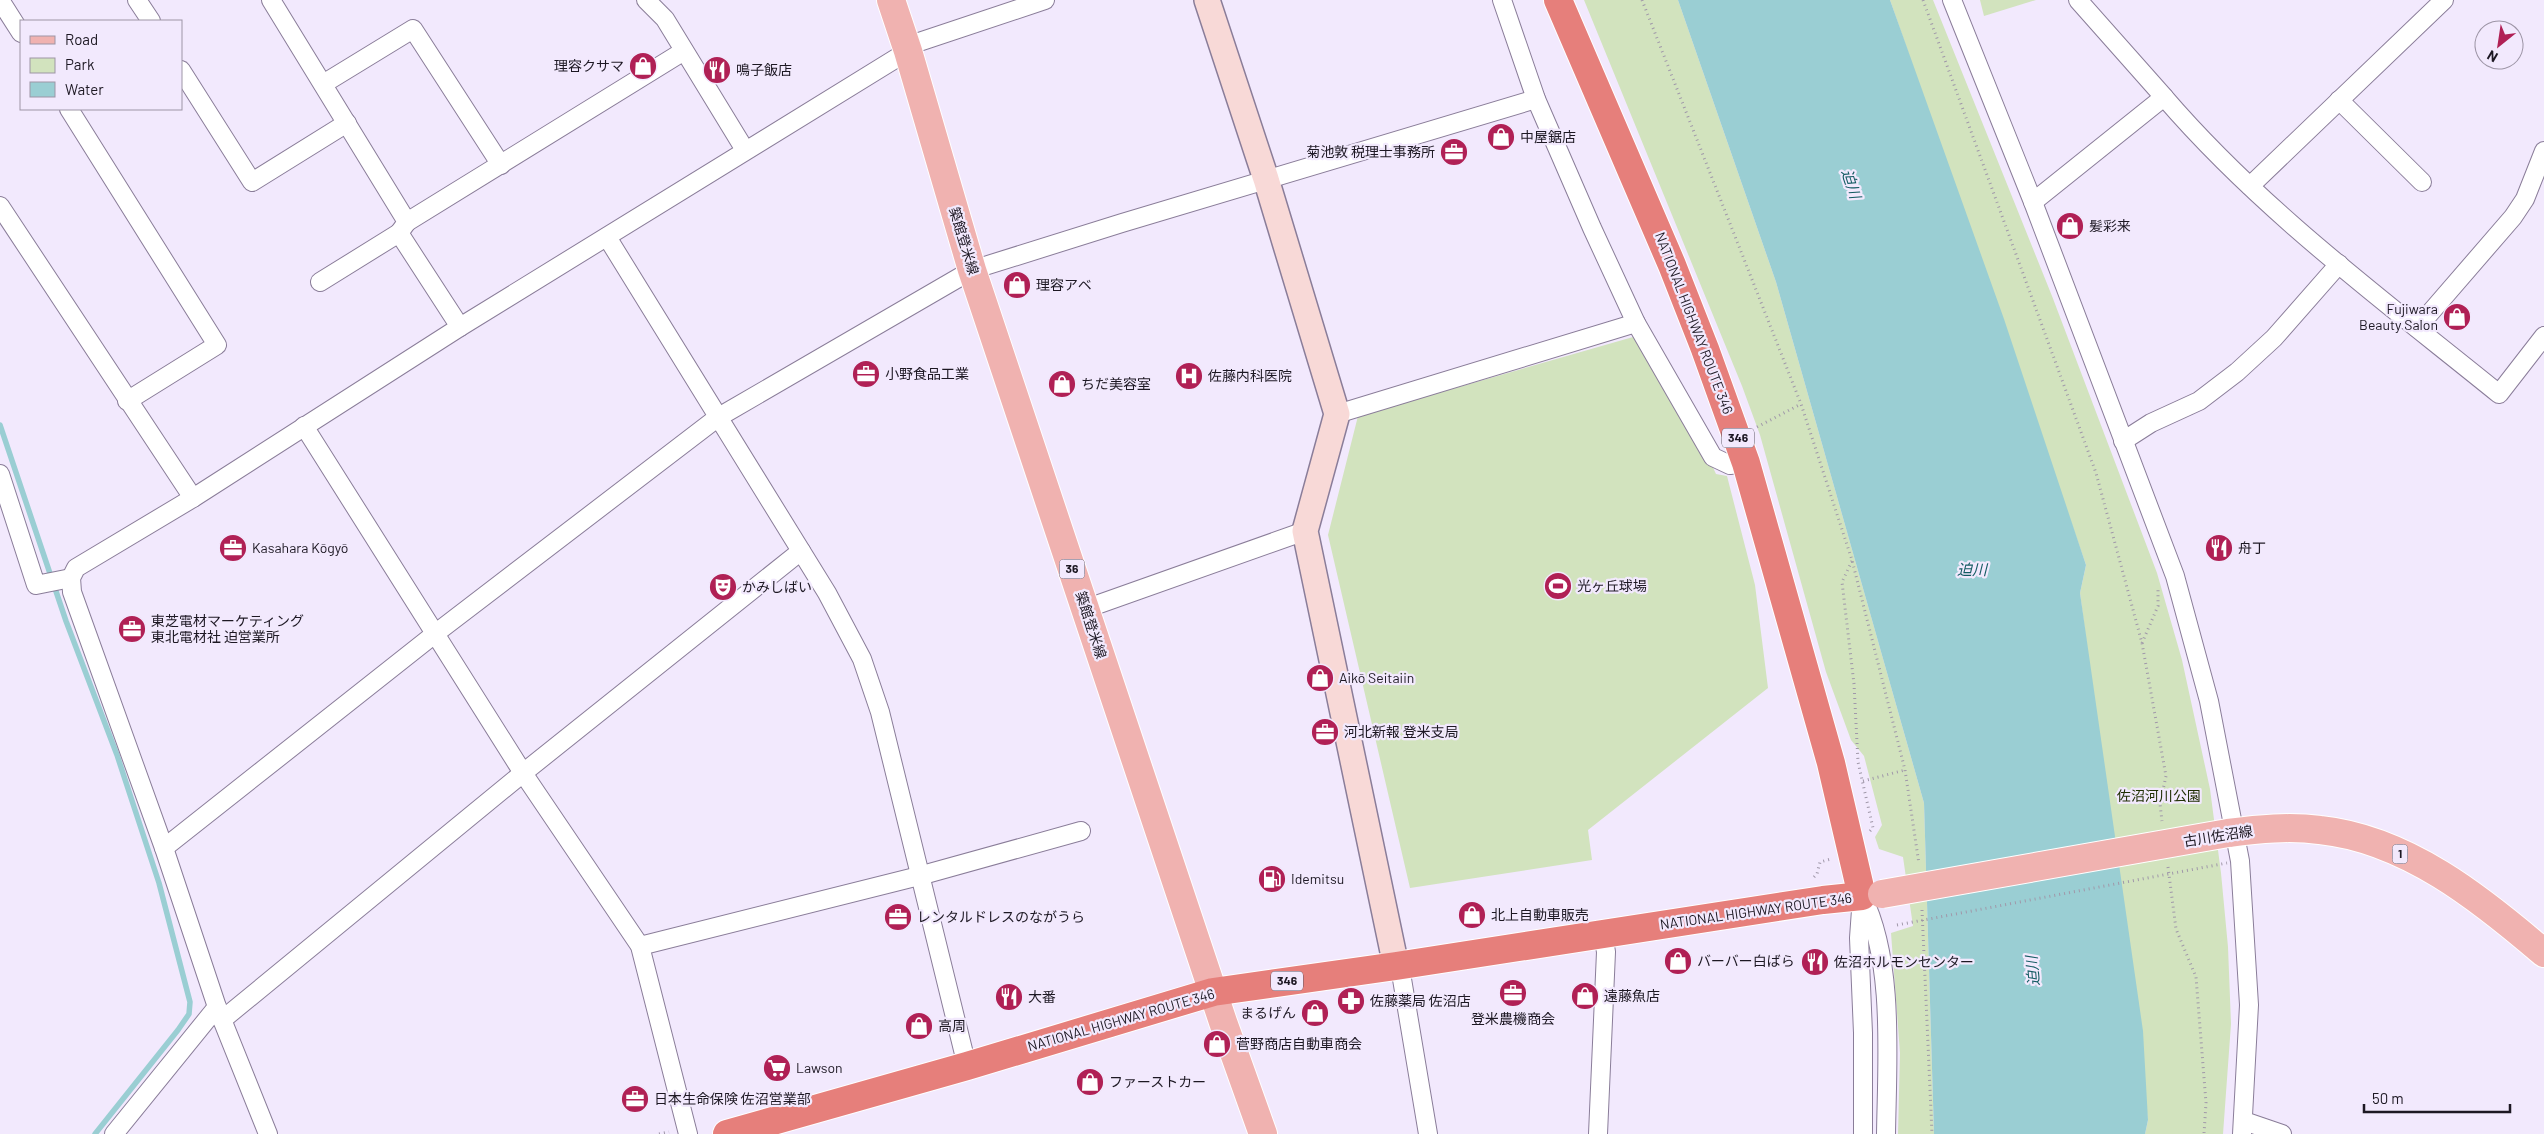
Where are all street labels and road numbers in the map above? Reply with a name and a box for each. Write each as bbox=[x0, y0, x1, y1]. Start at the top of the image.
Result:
street label: 築館登米線 bbox=[946, 205, 983, 277]
street label: NATIONAL HIGHWAY ROUTE 346 bbox=[1652, 229, 1737, 416]
road number: 346 bbox=[1722, 428, 1754, 448]
road number: 36 bbox=[1060, 560, 1084, 578]
street label: 築館登米線 bbox=[1073, 589, 1110, 661]
street label: 古川佐沼線 bbox=[2182, 822, 2254, 849]
road number: 1 bbox=[2392, 844, 2408, 864]
street label: NATIONAL HIGHWAY ROUTE 346 bbox=[1659, 889, 1853, 932]
road number: 346 bbox=[1271, 971, 1303, 990]
street label: NATIONAL HIGHWAY ROUTE 346 bbox=[1026, 985, 1216, 1054]

